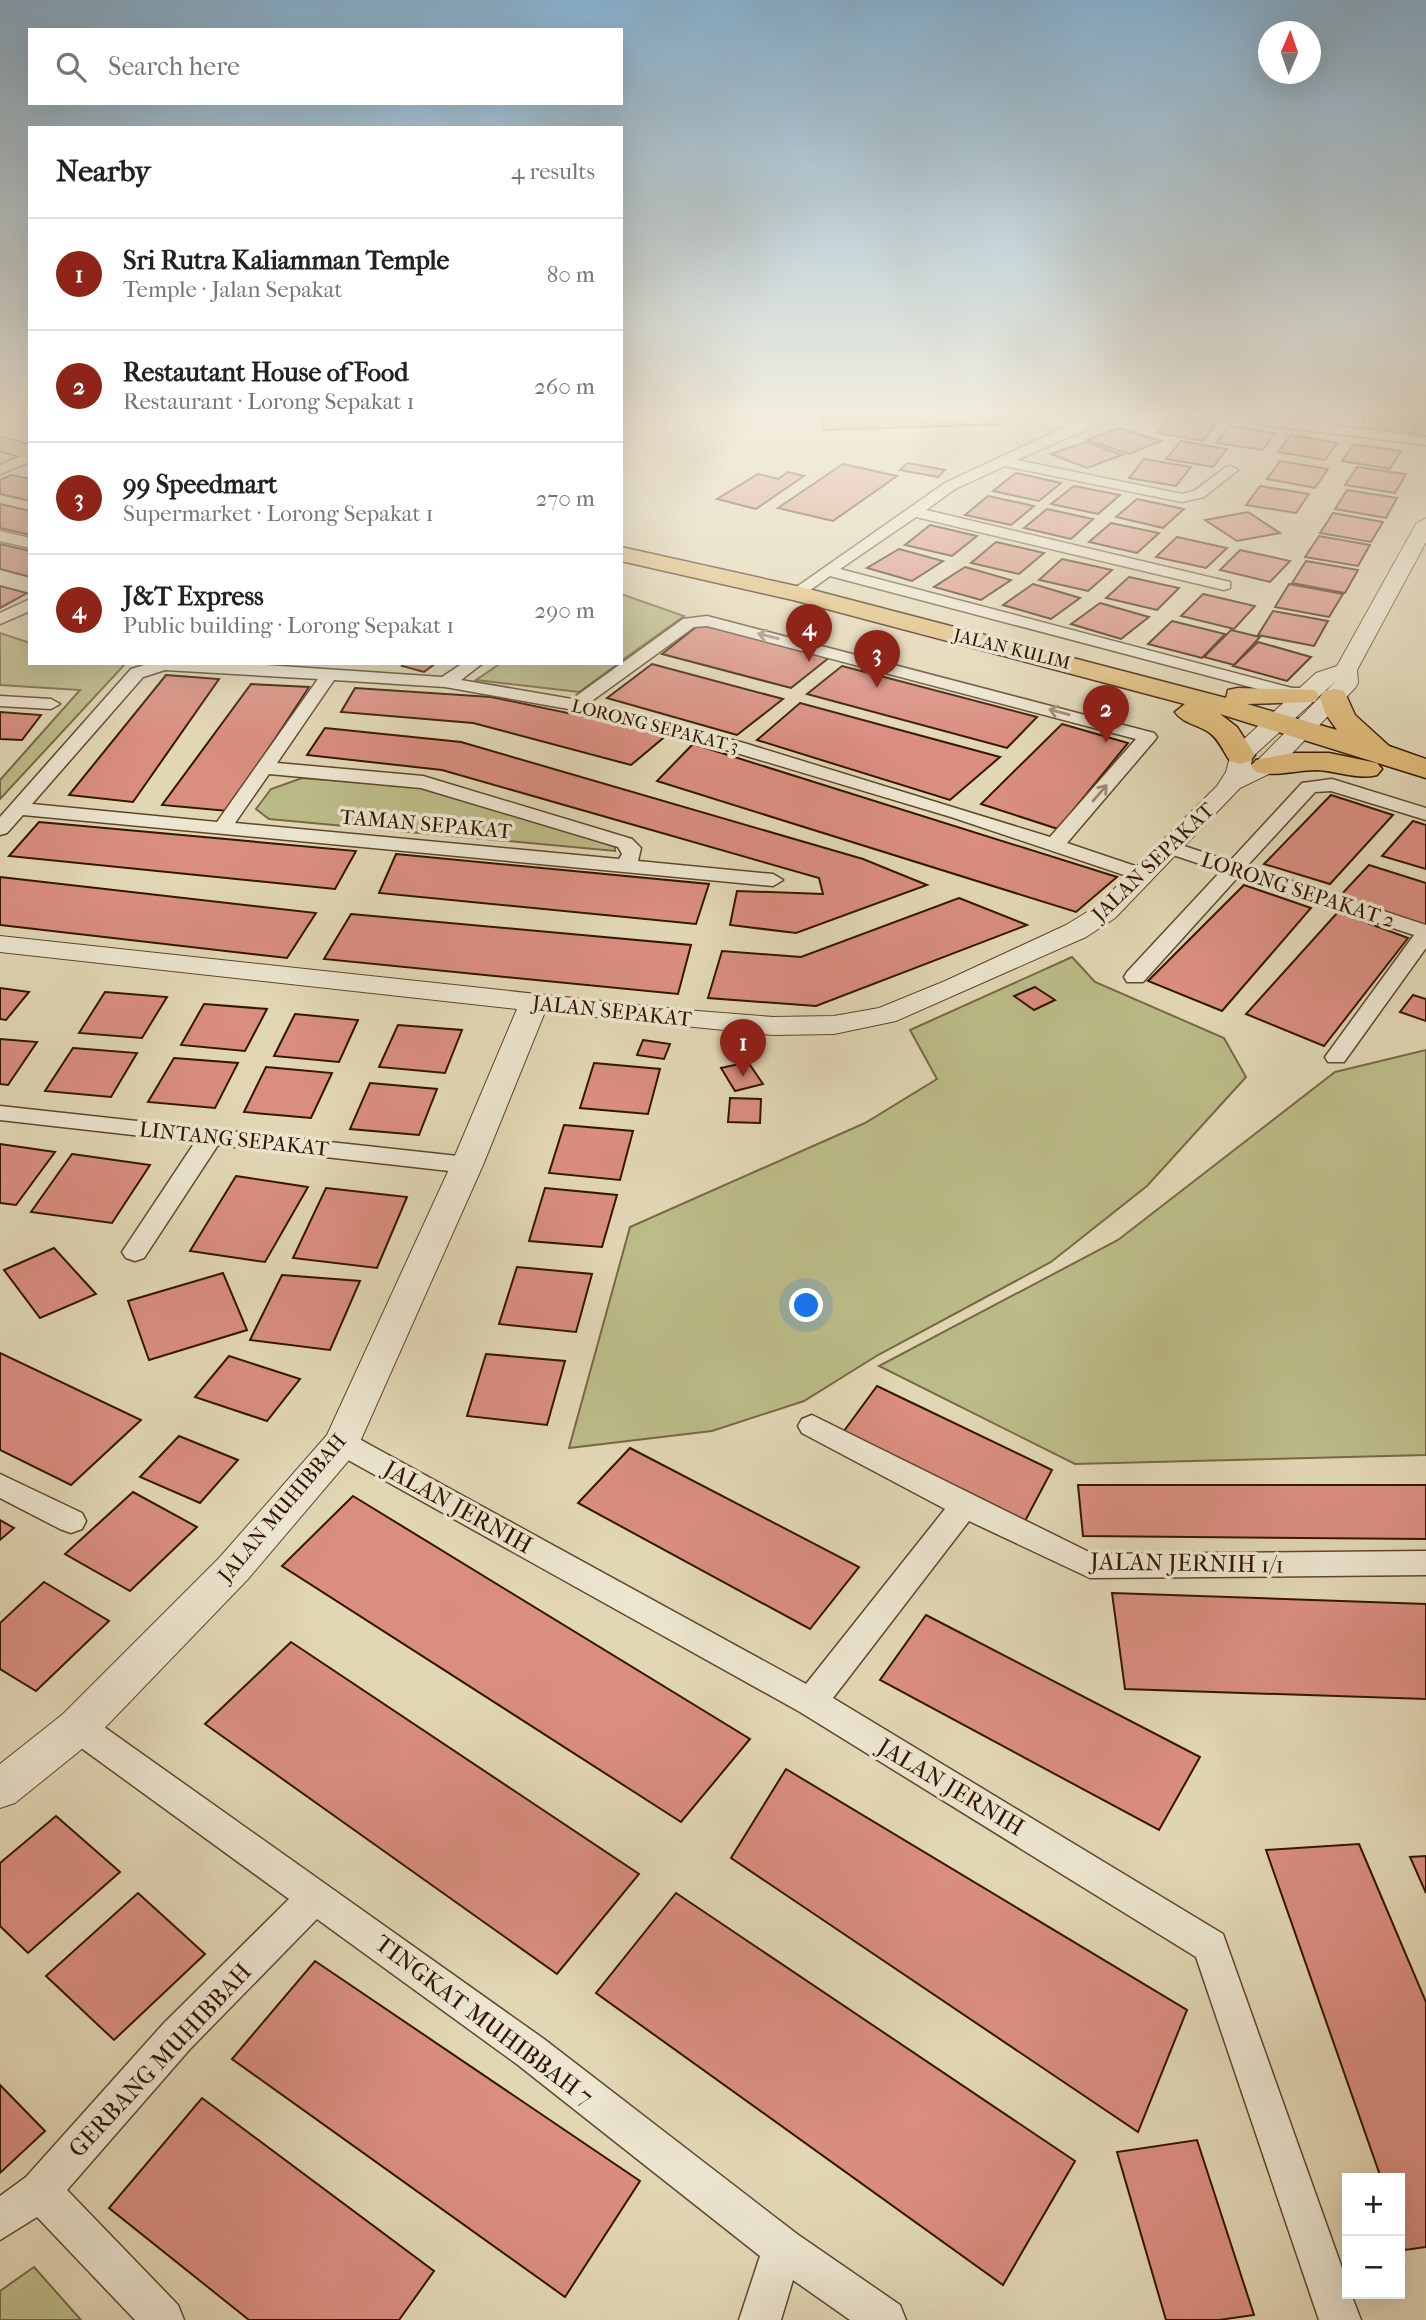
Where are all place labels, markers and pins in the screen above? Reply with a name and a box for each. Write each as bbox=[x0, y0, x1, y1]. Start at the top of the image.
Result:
pin: 4 bbox=[786, 604, 832, 662]
pin: 3 bbox=[854, 630, 900, 688]
pin: 2 bbox=[1083, 685, 1129, 743]
pin: 1 bbox=[720, 1019, 766, 1077]

